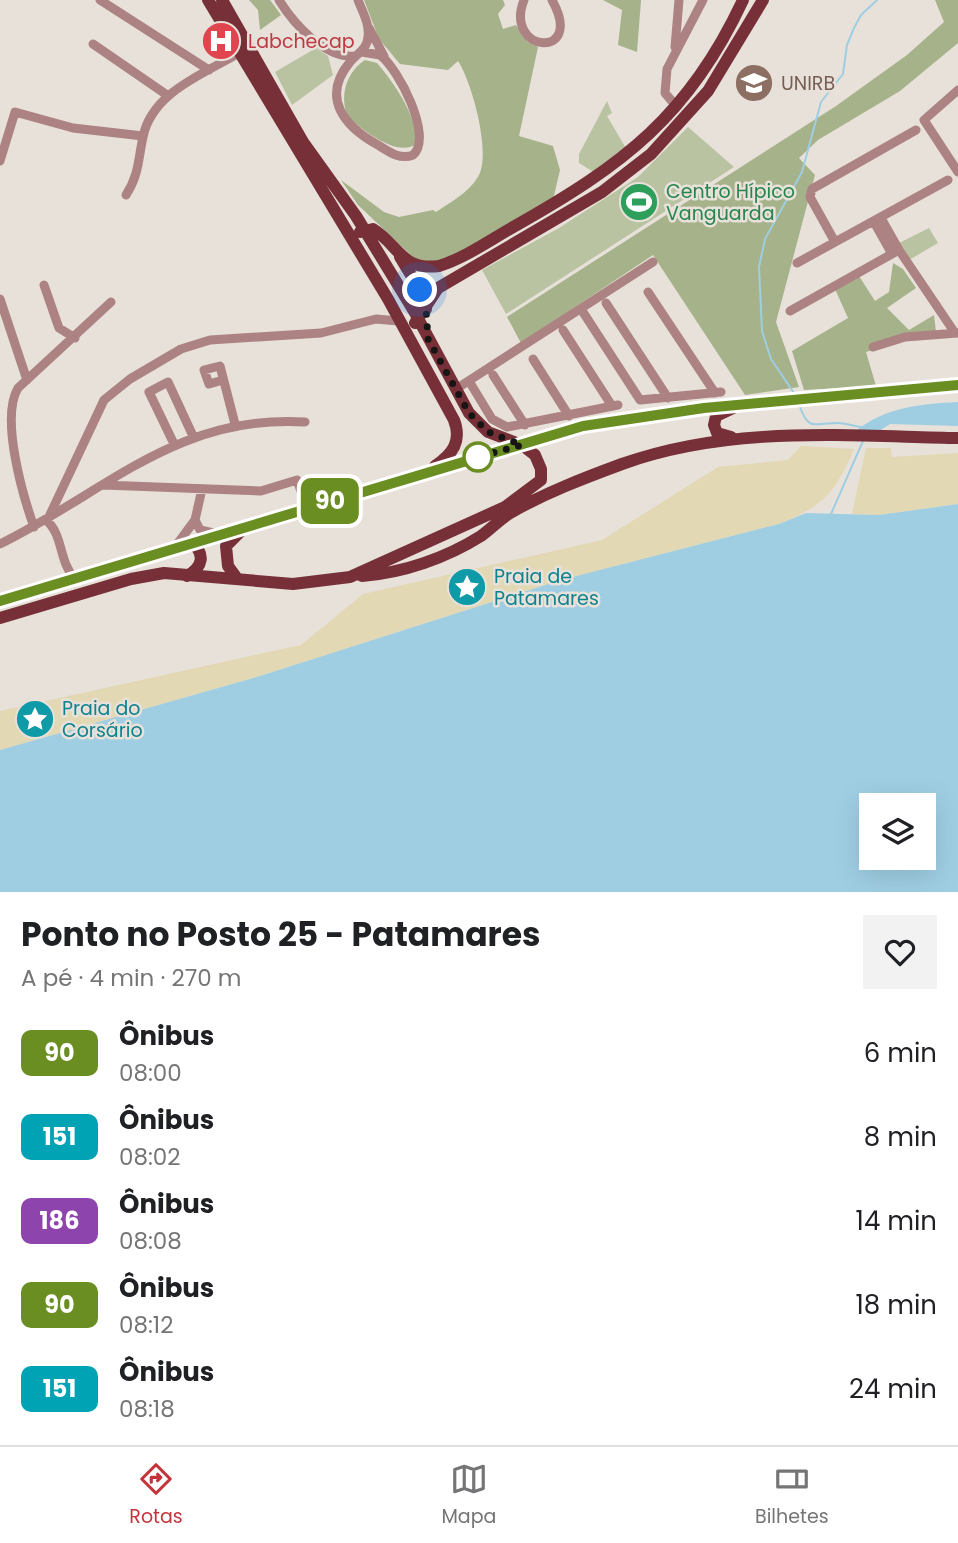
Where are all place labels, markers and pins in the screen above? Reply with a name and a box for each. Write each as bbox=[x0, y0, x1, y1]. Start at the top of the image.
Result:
hospital icon: Labchecap bbox=[200, 20, 242, 62]
place label: Labchecap bbox=[248, 28, 355, 55]
school or university icon: UNIRB bbox=[733, 62, 775, 104]
place label: UNIRB bbox=[781, 70, 835, 97]
place label: Centro Hípico Vanguarda bbox=[666, 178, 795, 227]
sports icon: Centro Hípico Vanguarda bbox=[618, 181, 660, 223]
unlabelled marker bbox=[463, 442, 493, 472]
place label: Praia de Patamares bbox=[494, 563, 599, 612]
place icon: Praia de Patamares bbox=[446, 566, 488, 608]
place label: Praia do Corsário bbox=[62, 695, 143, 744]
place icon: Praia do Corsário bbox=[14, 698, 56, 740]

